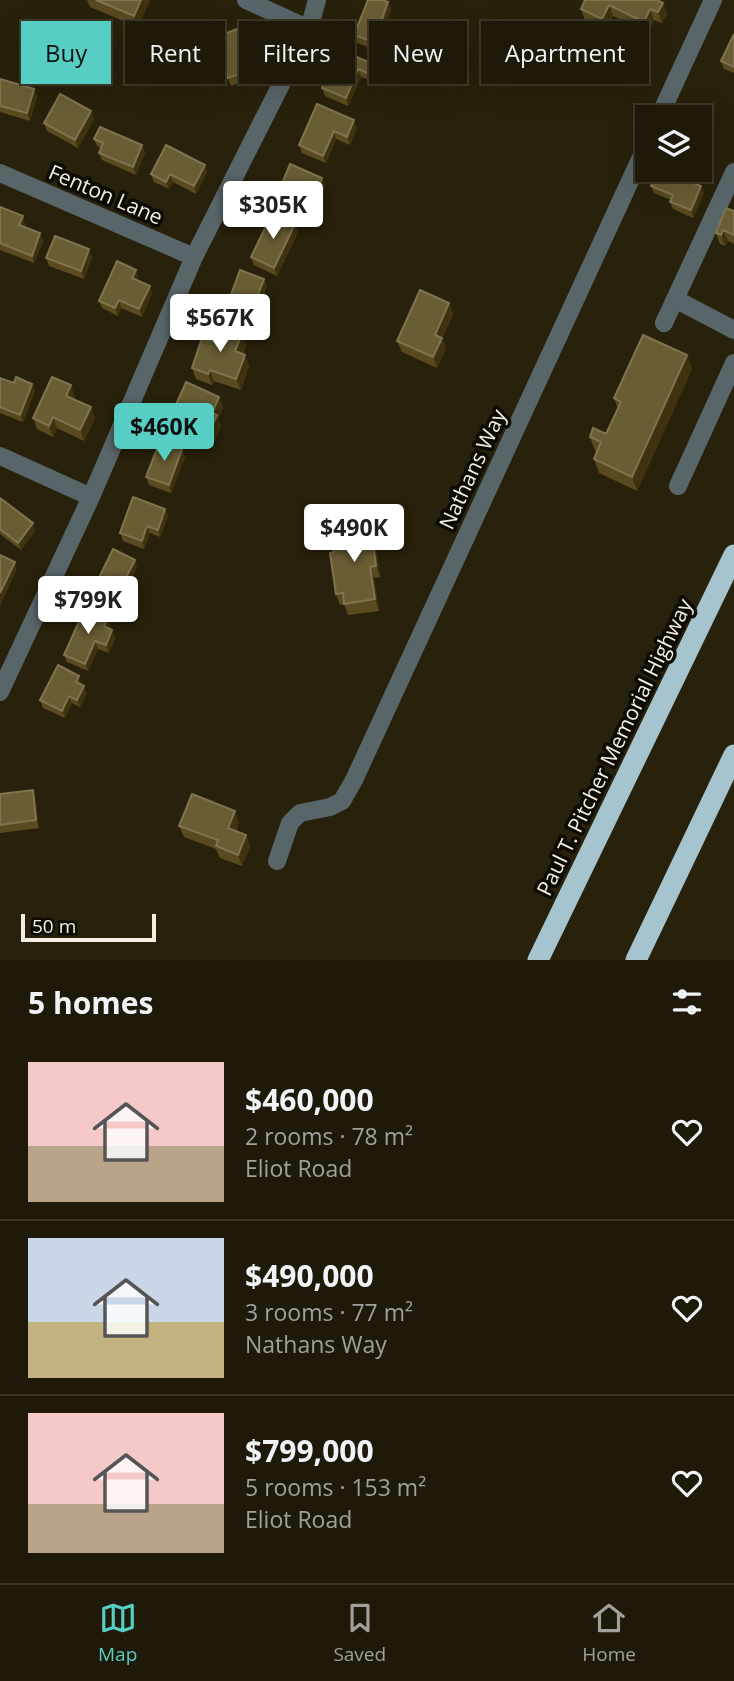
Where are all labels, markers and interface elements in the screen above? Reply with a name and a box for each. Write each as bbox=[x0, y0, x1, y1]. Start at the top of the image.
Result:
chip: Buy bbox=[21, 21, 111, 84]
chip: Rent bbox=[125, 21, 225, 84]
chip: Filters bbox=[239, 21, 355, 84]
chip: New bbox=[369, 21, 467, 84]
chip: Apartment bbox=[481, 21, 649, 84]
map controls bbox=[635, 105, 712, 182]
button: layers bbox=[635, 105, 712, 182]
street label: Fenton Lane bbox=[45, 157, 167, 231]
pin: $305K bbox=[224, 182, 322, 241]
text: $305K bbox=[239, 188, 307, 220]
pin: $567K bbox=[171, 294, 269, 354]
text: $567K bbox=[186, 301, 254, 333]
pin: $460K bbox=[115, 404, 213, 463]
street label: Nathans Way bbox=[432, 404, 512, 534]
text: $460K bbox=[130, 410, 198, 442]
pin: $490K bbox=[305, 504, 403, 564]
text: $490K bbox=[320, 511, 388, 543]
pin: $799K bbox=[39, 576, 137, 636]
text: $799K bbox=[54, 583, 122, 615]
street label: Paul T. Pitcher Memorial Highway bbox=[530, 593, 699, 900]
scale bar bbox=[21, 911, 156, 943]
text: 50 m bbox=[32, 913, 76, 939]
text: 5 homes bbox=[28, 982, 153, 1023]
icon: filters bbox=[668, 983, 706, 1021]
text: $460,000 bbox=[245, 1079, 374, 1120]
icon: home bbox=[84, 1090, 168, 1174]
icon: heart bbox=[668, 1113, 706, 1151]
text: 2 rooms · 78 m² bbox=[245, 1120, 413, 1152]
text: Eliot Road bbox=[245, 1152, 352, 1184]
text: $490,000 bbox=[245, 1255, 374, 1296]
icon: home bbox=[84, 1266, 168, 1350]
icon: heart bbox=[668, 1289, 706, 1327]
text: 3 rooms · 77 m² bbox=[245, 1296, 413, 1328]
text: Nathans Way bbox=[245, 1328, 387, 1360]
text: $799,000 bbox=[245, 1430, 374, 1471]
icon: home bbox=[84, 1441, 168, 1525]
icon: heart bbox=[668, 1464, 706, 1502]
text: 5 rooms · 153 m² bbox=[245, 1471, 426, 1503]
text: Eliot Road bbox=[245, 1503, 352, 1535]
tab: Map bbox=[98, 1599, 137, 1667]
tab: Saved bbox=[333, 1599, 386, 1667]
tab: Home bbox=[582, 1599, 636, 1667]

